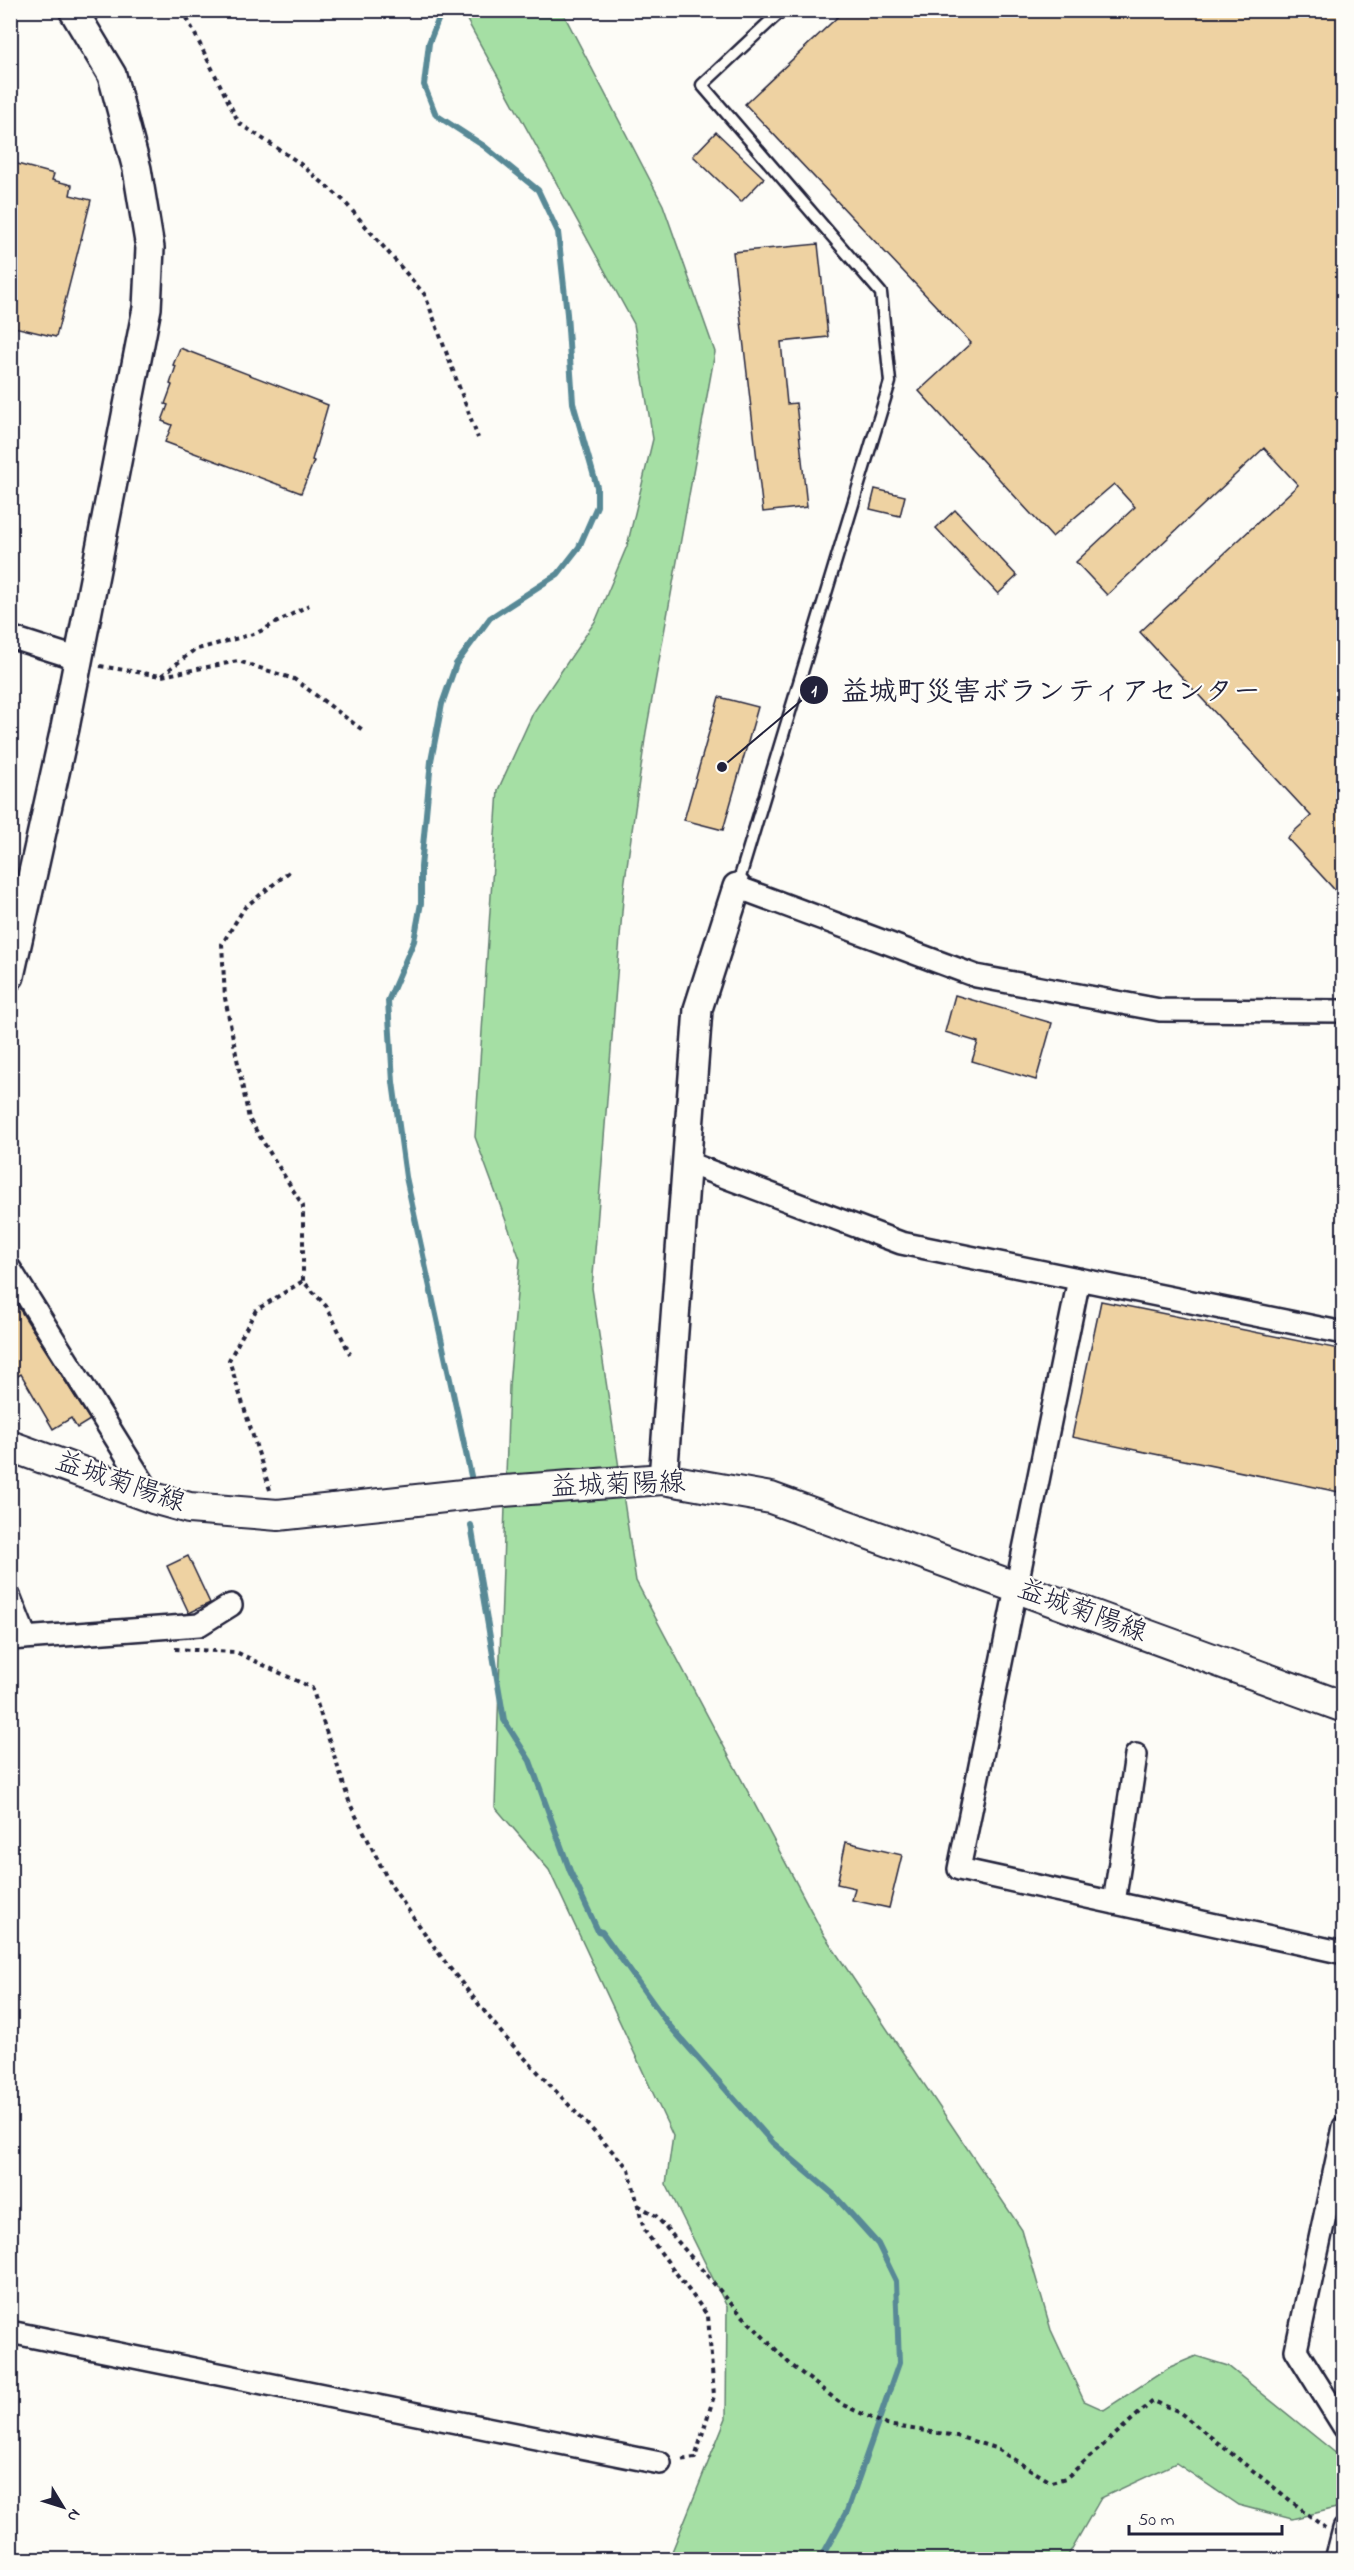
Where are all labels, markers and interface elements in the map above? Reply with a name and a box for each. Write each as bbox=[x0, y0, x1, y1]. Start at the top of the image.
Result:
callout: 益城町災害ボランティアセンター bbox=[799, 667, 1273, 713]
text: 益城町災害ボランティアセンター bbox=[841, 673, 1261, 714]
text: 1 bbox=[811, 679, 817, 705]
street label: 益城菊陽線 bbox=[50, 1443, 190, 1523]
street label: 益城菊陽線 bbox=[550, 1464, 686, 1508]
street label: 益城菊陽線 bbox=[1012, 1571, 1152, 1653]
north arrow bbox=[33, 2477, 93, 2537]
scale bar bbox=[1129, 2498, 1282, 2536]
text: N bbox=[60, 2503, 86, 2527]
text: 50 m bbox=[1138, 2508, 1175, 2534]

